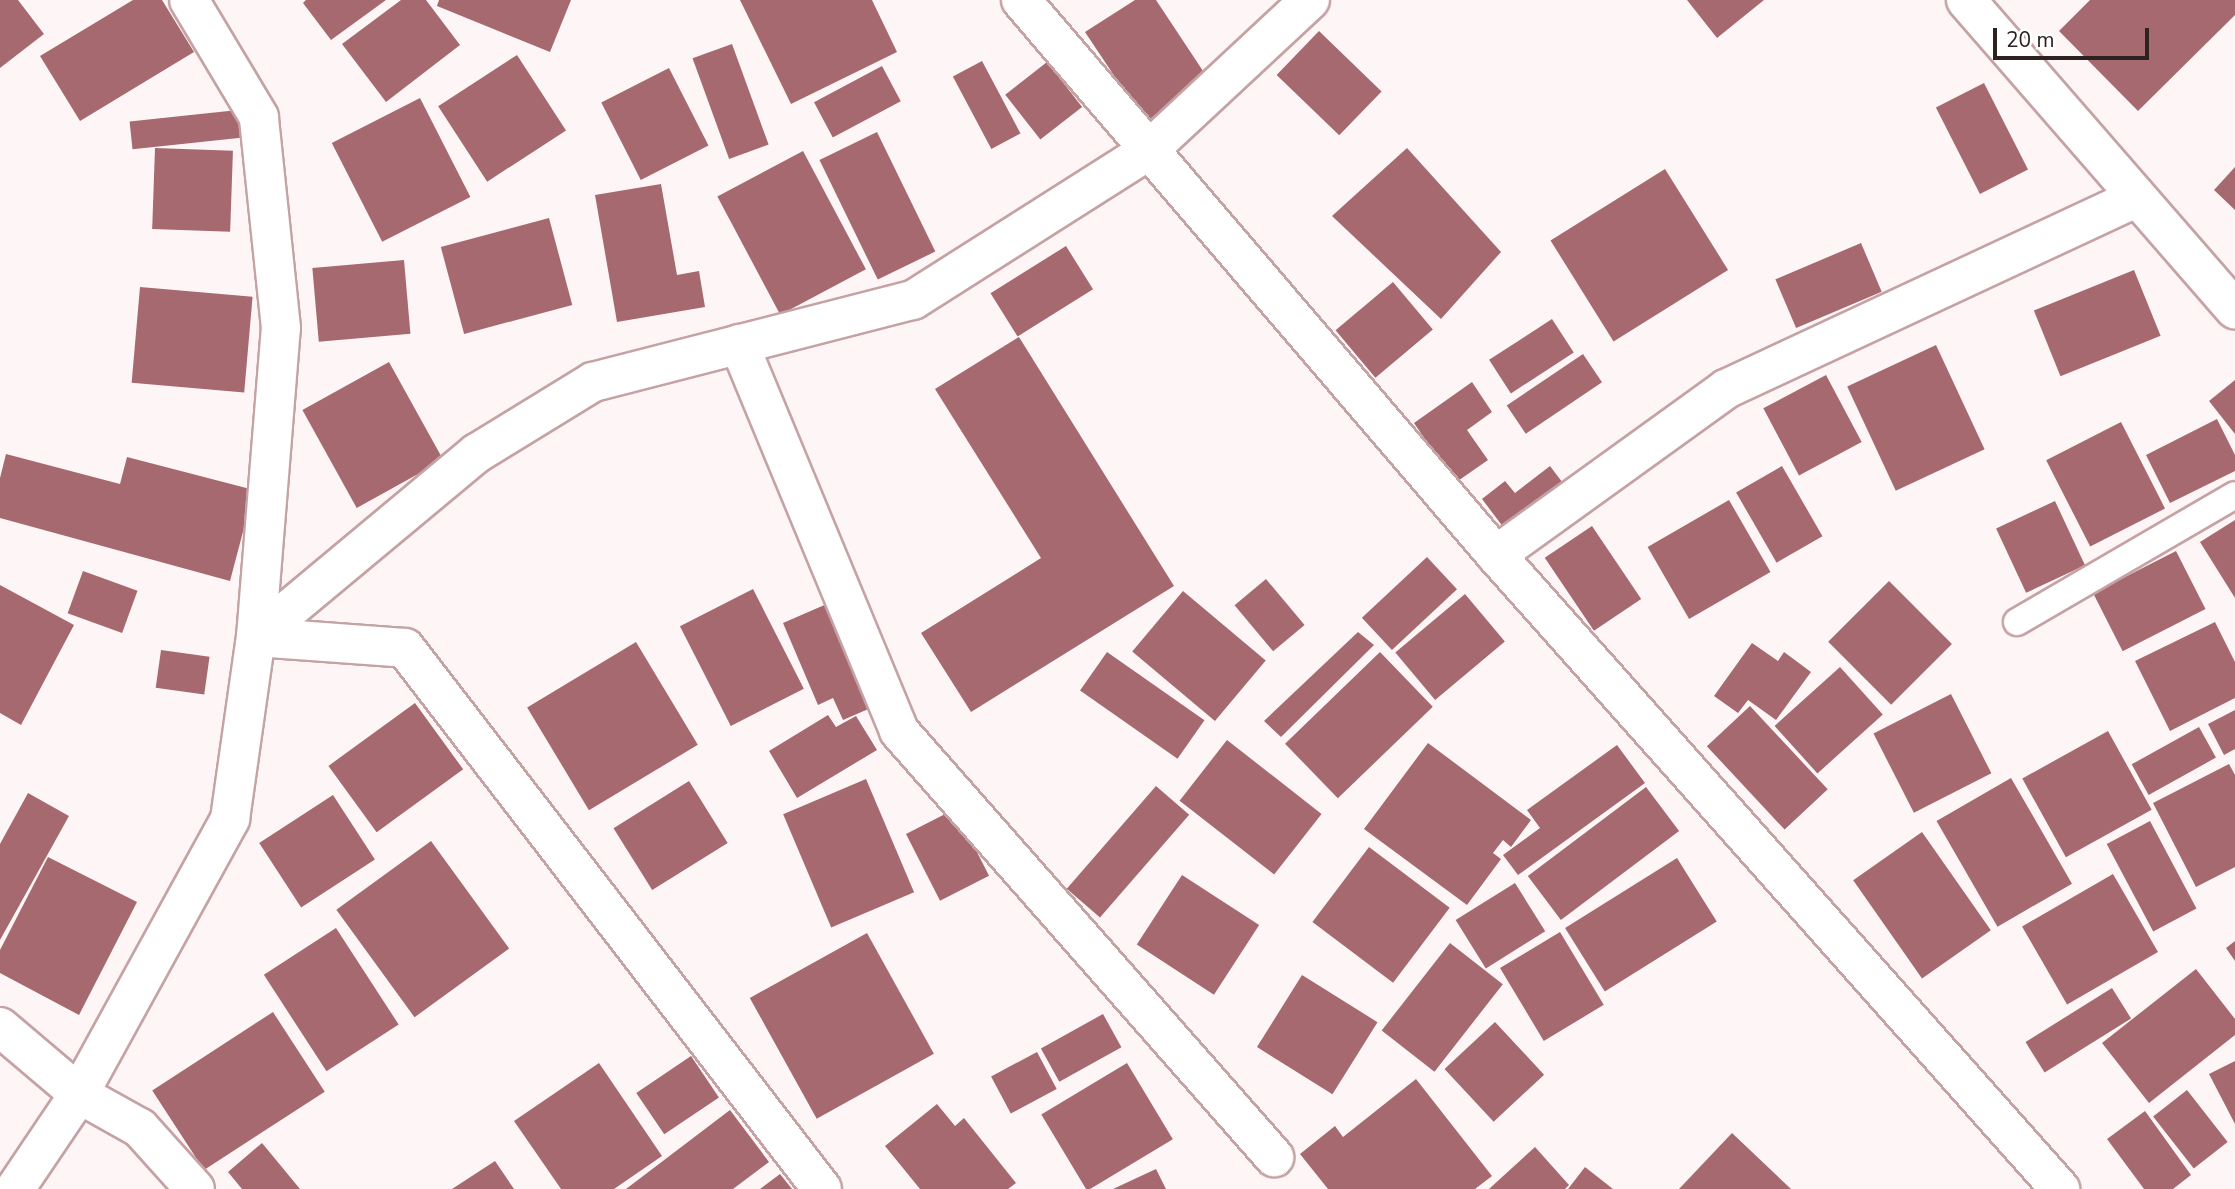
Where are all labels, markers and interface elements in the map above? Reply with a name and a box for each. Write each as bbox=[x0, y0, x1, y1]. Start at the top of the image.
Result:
scale bar bbox=[1997, 14, 2153, 58]
text: 20 m bbox=[2006, 26, 2055, 54]

